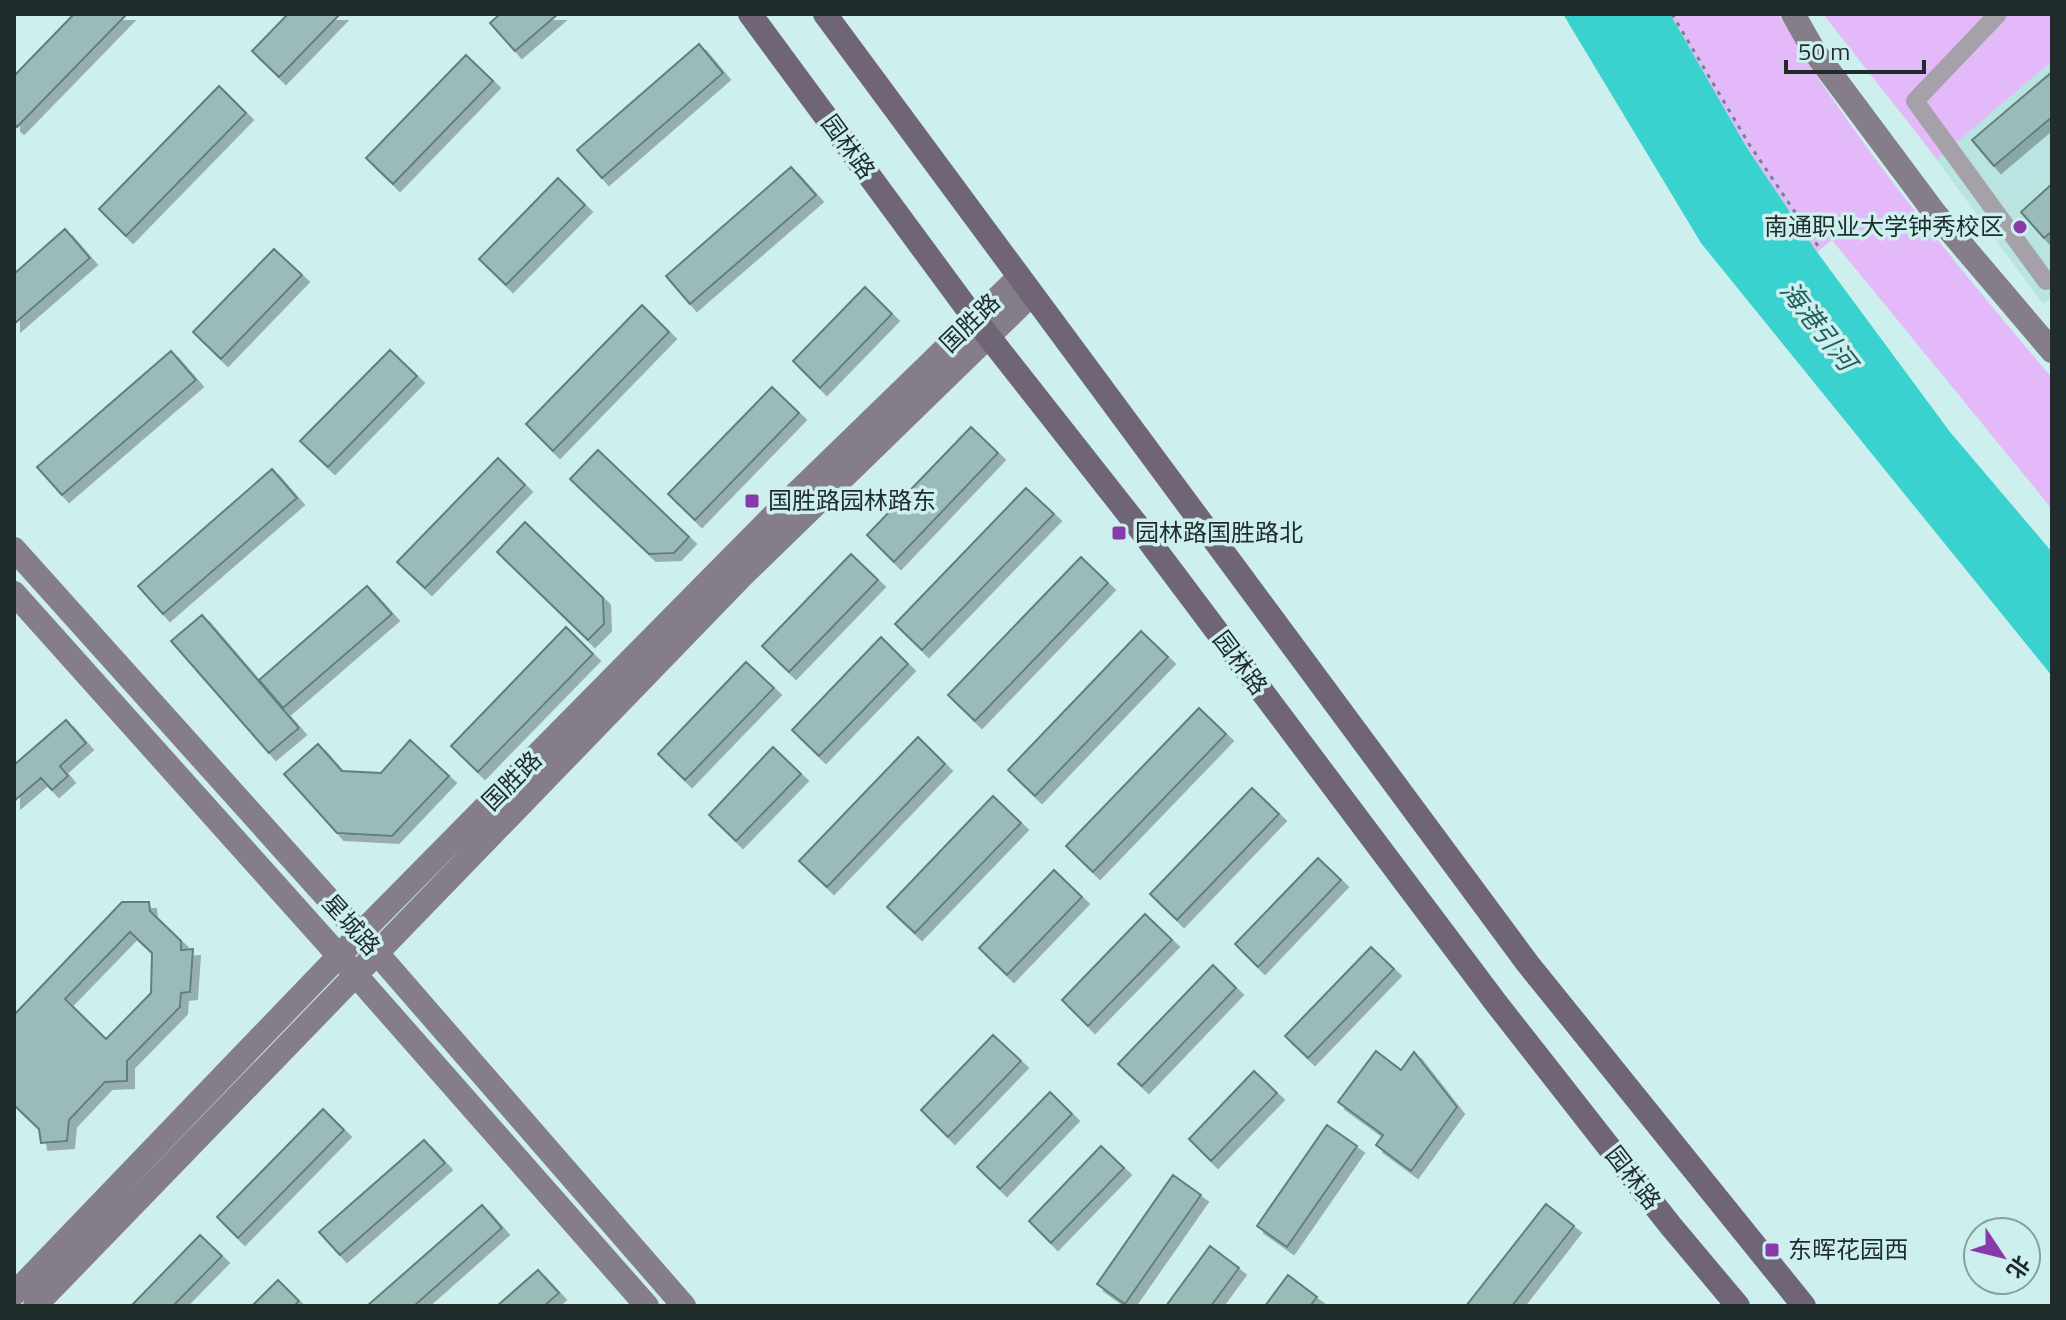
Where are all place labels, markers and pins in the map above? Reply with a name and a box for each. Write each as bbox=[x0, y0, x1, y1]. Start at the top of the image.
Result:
place label: 南通职业大学钟秀校区 bbox=[1764, 208, 2004, 244]
marker: 南通职业大学钟秀校区 bbox=[2011, 218, 2029, 236]
place label: 国胜路园林路东 bbox=[768, 482, 936, 518]
marker: 国胜路园林路东 bbox=[743, 492, 761, 510]
place label: 园林路国胜路北 bbox=[1135, 514, 1303, 550]
marker: 园林路国胜路北 bbox=[1110, 524, 1128, 542]
place label: 东晖花园西 bbox=[1788, 1231, 1908, 1267]
marker: 东晖花园西 bbox=[1763, 1241, 1781, 1259]

